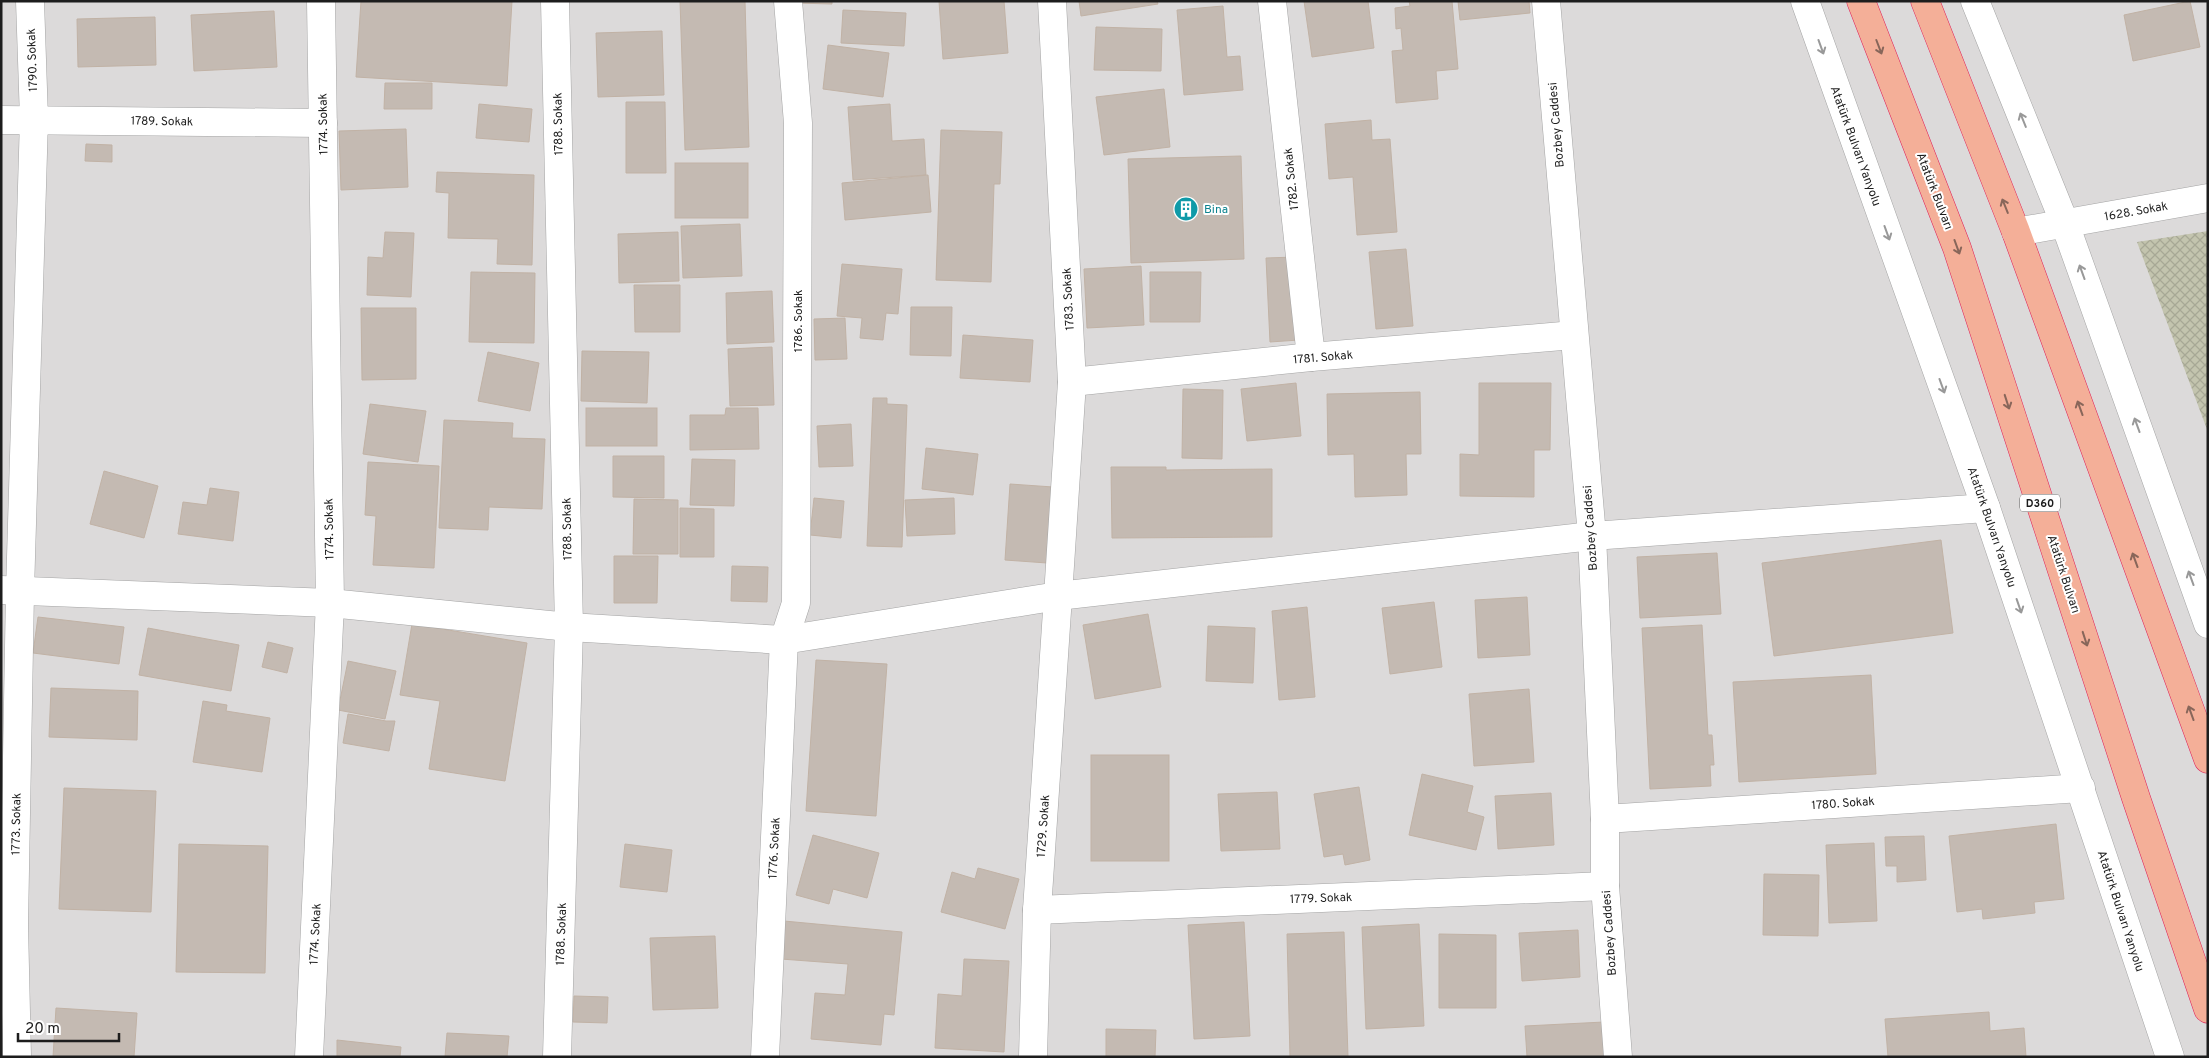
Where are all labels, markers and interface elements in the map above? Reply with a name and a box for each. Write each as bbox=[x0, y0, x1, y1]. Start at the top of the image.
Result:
street label: 1790. Sokak bbox=[24, 28, 42, 92]
one-way arrow bbox=[1817, 39, 1826, 54]
one-way arrow bbox=[1875, 39, 1884, 54]
street label: Bozbey Caddesi bbox=[1545, 82, 1569, 168]
street label: Atatürk Bulvarı Yanyolu bbox=[1826, 84, 1884, 209]
street label: 1788. Sokak bbox=[550, 92, 568, 156]
street label: 1774. Sokak bbox=[315, 93, 333, 155]
street label: 1789. Sokak bbox=[131, 113, 193, 131]
one-way arrow bbox=[2018, 113, 2027, 128]
street label: 1782. Sokak bbox=[1281, 147, 1303, 211]
street label: Atatürk Bulvarı bbox=[1912, 150, 1956, 232]
building icon: Bina bbox=[1173, 196, 1199, 222]
one-way arrow bbox=[2000, 199, 2010, 214]
street label: 1628. Sokak bbox=[2103, 199, 2169, 225]
place label: Bina bbox=[1204, 202, 1228, 218]
one-way arrow bbox=[1883, 225, 1893, 241]
one-way arrow bbox=[1953, 239, 1962, 254]
one-way arrow bbox=[2077, 264, 2086, 280]
street label: 1783. Sokak bbox=[1059, 267, 1079, 331]
street label: 1786. Sokak bbox=[791, 290, 807, 352]
street label: 1781. Sokak bbox=[1293, 347, 1354, 369]
one-way arrow bbox=[1938, 378, 1947, 393]
one-way arrow bbox=[2003, 393, 2012, 409]
one-way arrow bbox=[2075, 400, 2084, 416]
one-way arrow bbox=[2132, 417, 2141, 433]
street label: Atatürk Bulvarı Yanyolu bbox=[1963, 465, 2019, 590]
street label: Bozbey Caddesi bbox=[1580, 485, 1602, 571]
road number: D360 bbox=[2020, 494, 2060, 512]
street label: 1788. Sokak bbox=[559, 497, 577, 561]
street label: 1774. Sokak bbox=[321, 498, 339, 560]
street label: Atatürk Bulvarı bbox=[2043, 533, 2083, 616]
one-way arrow bbox=[2130, 553, 2139, 568]
one-way arrow bbox=[2186, 570, 2195, 586]
one-way arrow bbox=[2015, 597, 2024, 613]
one-way arrow bbox=[2080, 631, 2090, 647]
one-way arrow bbox=[2186, 706, 2195, 721]
street label: 1773. Sokak bbox=[8, 793, 26, 855]
street label: 1729. Sokak bbox=[1034, 794, 1054, 858]
street label: 1780. Sokak bbox=[1811, 794, 1875, 814]
street label: 1776. Sokak bbox=[765, 817, 785, 879]
street label: Atatürk Bulvarı Yanyolu bbox=[2093, 849, 2147, 974]
street label: 1779. Sokak bbox=[1290, 890, 1353, 908]
street label: Bozbey Caddesi bbox=[1599, 890, 1621, 976]
street label: 1788. Sokak bbox=[553, 902, 571, 966]
street label: 1774. Sokak bbox=[306, 903, 326, 965]
scale bar bbox=[18, 1010, 119, 1042]
text: 20 m bbox=[25, 1020, 60, 1039]

